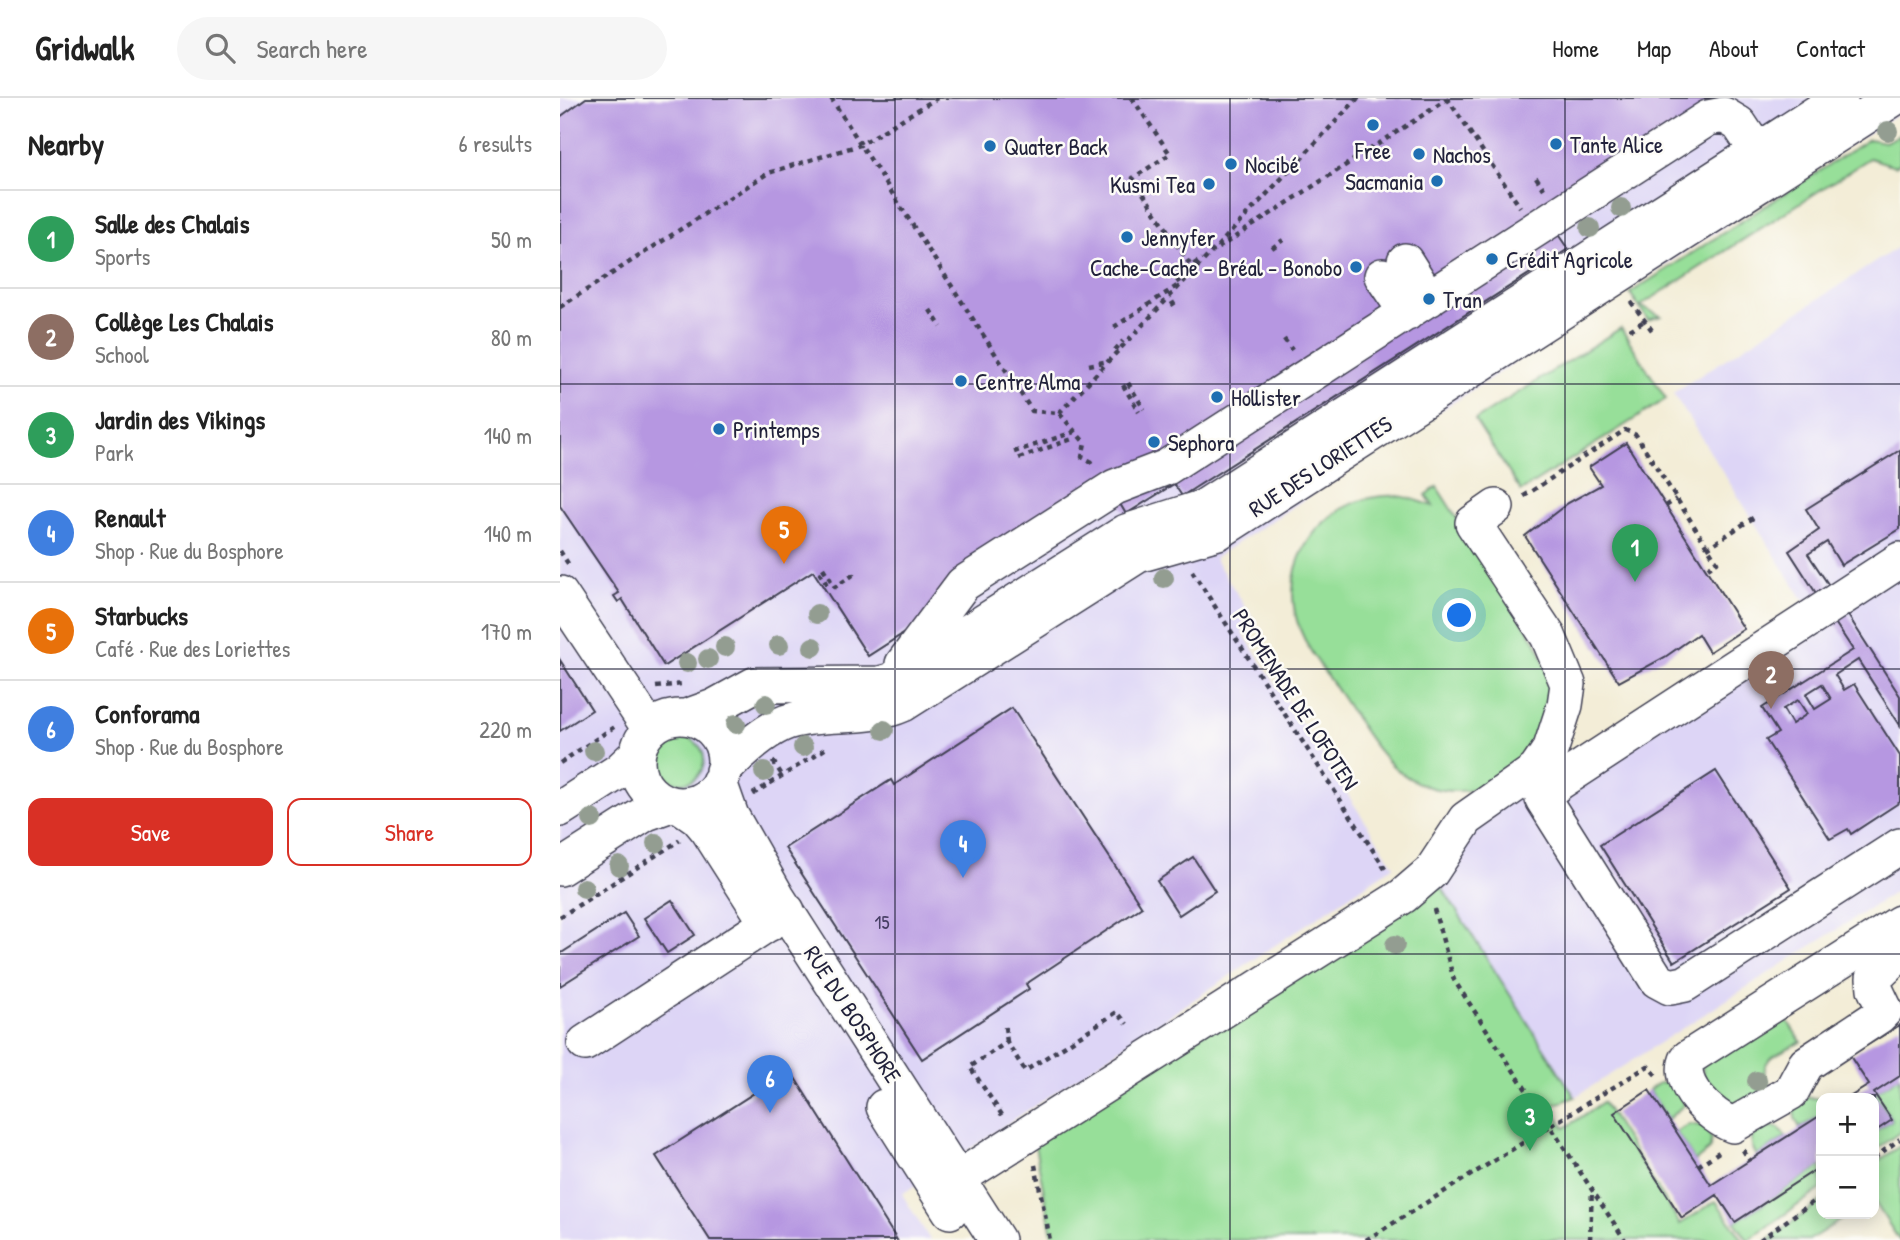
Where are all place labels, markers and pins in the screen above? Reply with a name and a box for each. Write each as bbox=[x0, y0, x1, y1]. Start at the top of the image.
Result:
marker: Free bbox=[1365, 117, 1381, 133]
place label: Tante Alice bbox=[1570, 129, 1663, 160]
place label: Quater Back bbox=[1004, 131, 1108, 162]
place label: Free bbox=[1354, 135, 1391, 166]
marker: Tante Alice bbox=[1548, 136, 1564, 152]
marker: Quater Back bbox=[982, 138, 998, 154]
place label: Nachos bbox=[1433, 139, 1491, 170]
marker: Nachos bbox=[1411, 146, 1427, 162]
place label: Nocibé bbox=[1245, 149, 1299, 180]
marker: Nocibé bbox=[1223, 156, 1239, 172]
place label: Sacmania bbox=[1345, 166, 1423, 197]
place label: Kusmi Tea bbox=[1110, 169, 1195, 200]
marker: Sacmania bbox=[1429, 173, 1445, 189]
marker: Kusmi Tea bbox=[1201, 176, 1217, 192]
place label: Jennyfer bbox=[1141, 222, 1216, 253]
marker: Jennyfer bbox=[1119, 229, 1135, 245]
place label: Crédit Agricole bbox=[1506, 244, 1633, 275]
marker: Crédit Agricole bbox=[1484, 251, 1500, 267]
place label: Cache-Cache - Bréal - Bonobo bbox=[1090, 252, 1342, 283]
marker: Cache-Cache - Bréal - Bonobo bbox=[1348, 259, 1364, 275]
place label: Tran bbox=[1443, 284, 1482, 315]
marker: Tran bbox=[1421, 291, 1437, 307]
place label: Centre Alma bbox=[975, 366, 1080, 397]
marker: Centre Alma bbox=[953, 373, 969, 389]
place label: Hollister bbox=[1231, 382, 1301, 413]
marker: Hollister bbox=[1209, 389, 1225, 405]
place label: Printemps bbox=[733, 414, 820, 445]
marker: Printemps bbox=[711, 421, 727, 437]
place label: Sephora bbox=[1168, 427, 1234, 458]
marker: Sephora bbox=[1146, 434, 1162, 450]
pin: 5 bbox=[761, 506, 807, 564]
pin: 1 bbox=[1612, 524, 1658, 582]
pin: 2 bbox=[1748, 651, 1794, 709]
pin: 4 bbox=[940, 820, 986, 878]
pin: 6 bbox=[747, 1055, 793, 1113]
pin: 3 bbox=[1507, 1093, 1553, 1151]

